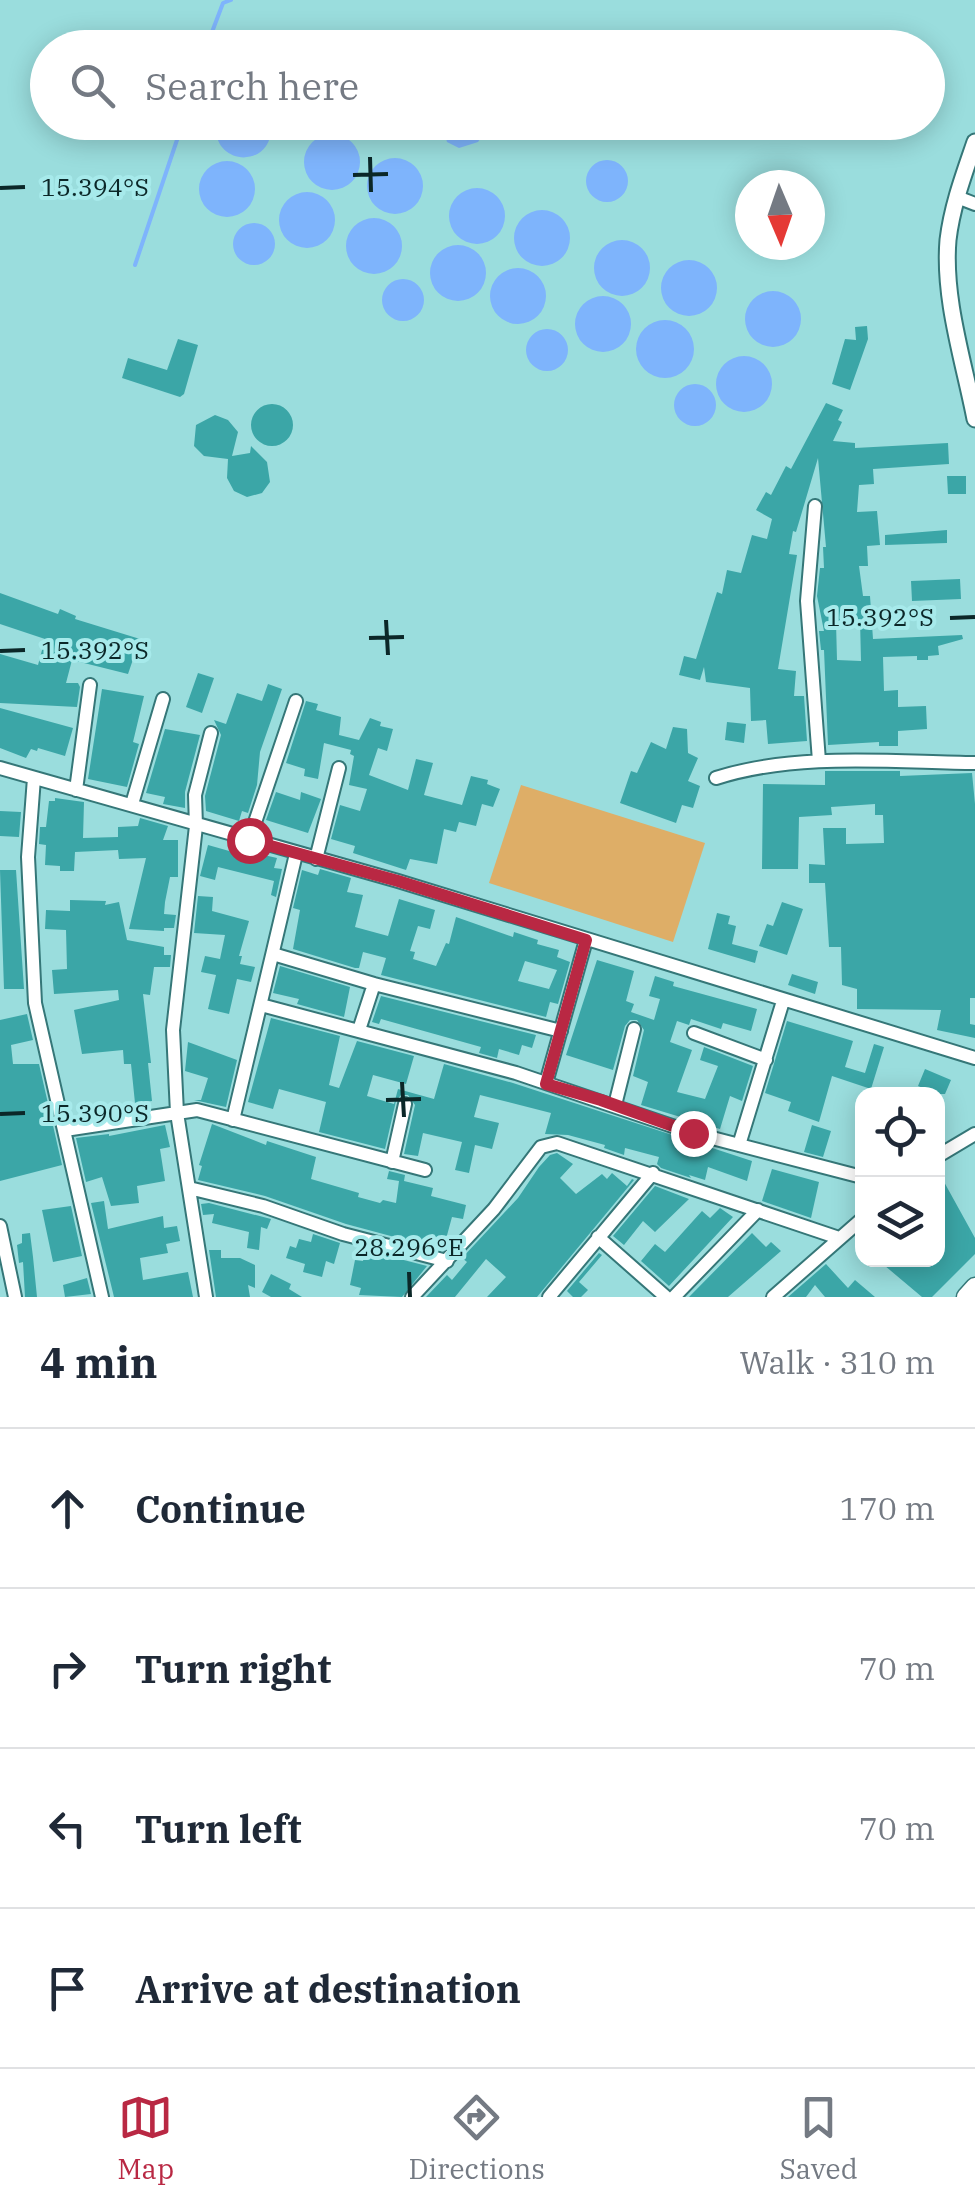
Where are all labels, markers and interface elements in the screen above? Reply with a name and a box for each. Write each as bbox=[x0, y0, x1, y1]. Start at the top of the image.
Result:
search box bbox=[30, 30, 945, 140]
icon: search bbox=[65, 58, 120, 113]
text: Search here bbox=[145, 61, 359, 110]
text: 15.394°S bbox=[41, 170, 149, 203]
north arrow bbox=[735, 170, 825, 260]
text: 15.392°S bbox=[826, 600, 934, 633]
text: 15.392°S bbox=[41, 633, 149, 666]
route start bbox=[227, 818, 273, 864]
map controls bbox=[855, 1087, 945, 1267]
button: locate bbox=[855, 1087, 945, 1177]
text: 15.390°S bbox=[41, 1096, 149, 1129]
route end bbox=[671, 1111, 717, 1157]
button: layers bbox=[855, 1177, 945, 1267]
text: 28.296°E bbox=[354, 1230, 464, 1263]
text: 4 min bbox=[40, 1335, 158, 1390]
text: Walk · 310 m bbox=[739, 1341, 935, 1383]
icon: ahead bbox=[40, 1481, 95, 1536]
text: Continue bbox=[135, 1484, 306, 1533]
text: 170 m bbox=[839, 1487, 935, 1529]
icon: right bbox=[40, 1641, 95, 1696]
text: Turn right bbox=[135, 1644, 331, 1693]
text: 70 m bbox=[859, 1647, 935, 1689]
icon: left bbox=[40, 1801, 95, 1856]
text: Turn left bbox=[135, 1804, 302, 1853]
text: 70 m bbox=[859, 1807, 935, 1849]
icon: arrive bbox=[40, 1961, 95, 2016]
text: Arrive at destination bbox=[135, 1964, 521, 2013]
tab: Map bbox=[117, 2090, 174, 2187]
tab: Directions bbox=[408, 2090, 545, 2187]
tab: Saved bbox=[779, 2090, 858, 2187]

